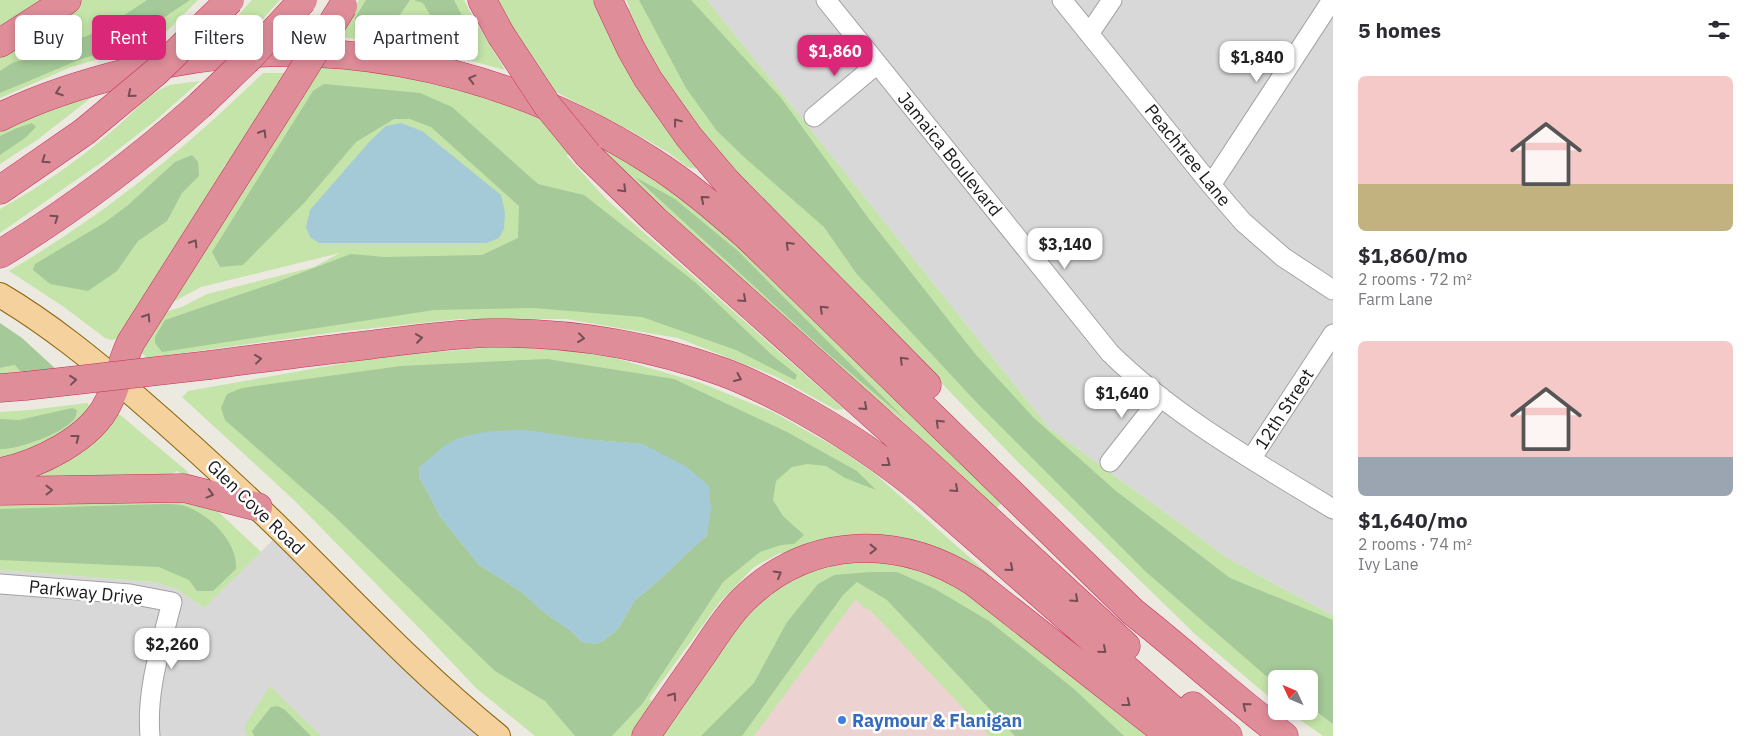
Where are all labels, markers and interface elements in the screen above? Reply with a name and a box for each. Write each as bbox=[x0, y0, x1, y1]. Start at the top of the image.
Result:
chip: Buy bbox=[15, 15, 82, 60]
chip: Rent bbox=[92, 15, 166, 60]
chip: Filters bbox=[176, 15, 263, 60]
chip: New bbox=[273, 15, 345, 60]
chip: Apartment bbox=[355, 15, 478, 60]
text: 5 homes bbox=[1358, 16, 1441, 44]
icon: filters bbox=[1705, 16, 1733, 44]
pin: $1,860 bbox=[794, 34, 876, 77]
text: $1,860 bbox=[809, 41, 861, 61]
pin: $1,840 bbox=[1216, 41, 1298, 83]
text: $1,840 bbox=[1231, 47, 1283, 67]
one-way arrow bbox=[468, 74, 476, 85]
one-way arrow bbox=[56, 86, 64, 96]
street label: Jamaica Boulevard bbox=[893, 87, 1007, 221]
one-way arrow bbox=[128, 88, 137, 97]
street label: Peachtree Lane bbox=[1140, 99, 1236, 211]
icon: home bbox=[1501, 109, 1591, 199]
one-way arrow bbox=[675, 119, 683, 128]
one-way arrow bbox=[257, 129, 266, 139]
one-way arrow bbox=[41, 154, 50, 164]
one-way arrow bbox=[617, 183, 626, 192]
one-way arrow bbox=[701, 197, 710, 205]
one-way arrow bbox=[49, 215, 59, 224]
pin: $3,140 bbox=[1024, 228, 1106, 270]
text: $3,140 bbox=[1039, 234, 1091, 254]
one-way arrow bbox=[188, 239, 197, 248]
one-way arrow bbox=[786, 241, 795, 250]
text: $1,860/mo bbox=[1358, 241, 1468, 269]
text: 2 rooms · 72 m² bbox=[1358, 269, 1472, 289]
text: Farm Lane bbox=[1358, 289, 1433, 309]
one-way arrow bbox=[737, 293, 746, 302]
one-way arrow bbox=[820, 306, 829, 315]
one-way arrow bbox=[141, 313, 150, 322]
one-way arrow bbox=[578, 332, 586, 343]
one-way arrow bbox=[415, 334, 424, 344]
one-way arrow bbox=[254, 354, 262, 364]
one-way arrow bbox=[900, 357, 909, 366]
street label: 12th Street bbox=[1249, 364, 1319, 454]
one-way arrow bbox=[733, 372, 742, 383]
icon: home bbox=[1501, 374, 1591, 464]
one-way arrow bbox=[69, 375, 77, 386]
pin: $1,640 bbox=[1081, 376, 1163, 419]
text: $1,640 bbox=[1096, 383, 1148, 403]
one-way arrow bbox=[858, 401, 867, 410]
one-way arrow bbox=[936, 420, 945, 429]
one-way arrow bbox=[70, 435, 79, 443]
street label: Glen Cove Road bbox=[202, 455, 310, 559]
one-way arrow bbox=[881, 457, 890, 465]
one-way arrow bbox=[949, 483, 958, 492]
one-way arrow bbox=[45, 485, 53, 495]
one-way arrow bbox=[206, 488, 215, 499]
text: $1,640/mo bbox=[1358, 506, 1468, 534]
text: 2 rooms · 74 m² bbox=[1358, 534, 1472, 554]
one-way arrow bbox=[870, 544, 878, 554]
text: Ivy Lane bbox=[1358, 554, 1418, 574]
one-way arrow bbox=[1005, 563, 1014, 572]
one-way arrow bbox=[773, 570, 782, 580]
street label: Parkway Drive bbox=[28, 575, 144, 609]
one-way arrow bbox=[1069, 593, 1078, 602]
pin: $2,260 bbox=[131, 628, 213, 670]
text: $2,260 bbox=[146, 634, 198, 654]
one-way arrow bbox=[1097, 644, 1106, 653]
north arrow bbox=[1268, 670, 1318, 720]
map controls bbox=[1268, 670, 1318, 720]
one-way arrow bbox=[667, 692, 676, 702]
one-way arrow bbox=[1121, 697, 1130, 706]
one-way arrow bbox=[1243, 703, 1252, 712]
place label: Raymour & Flanigan bbox=[852, 709, 1022, 732]
marker: Raymour & Flanigan bbox=[836, 714, 848, 726]

